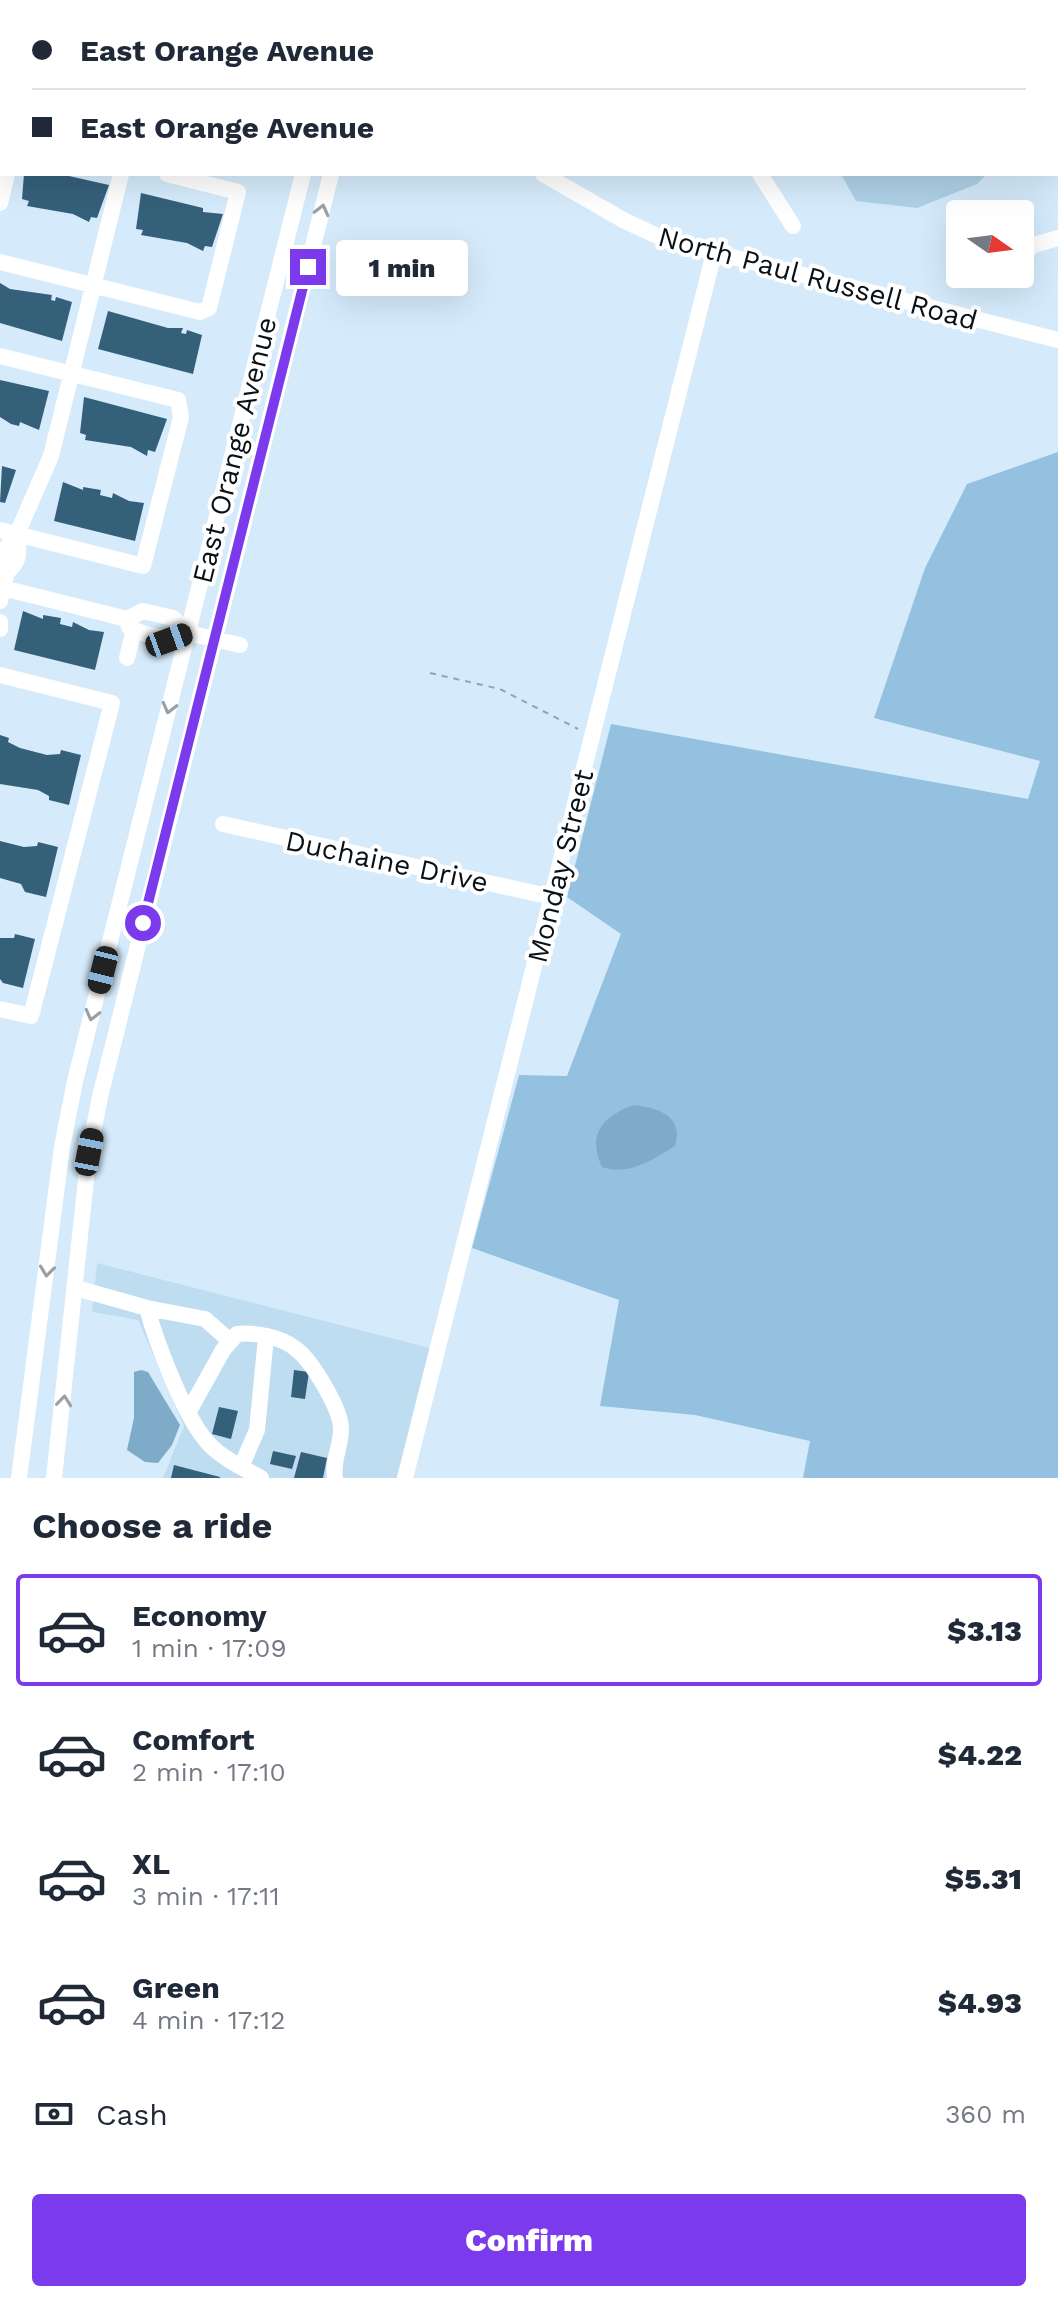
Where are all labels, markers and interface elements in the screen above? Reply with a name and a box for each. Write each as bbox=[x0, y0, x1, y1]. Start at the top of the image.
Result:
text: East Orange Avenue bbox=[80, 33, 374, 68]
text: East Orange Avenue bbox=[80, 110, 374, 145]
north arrow bbox=[946, 200, 1034, 288]
map controls bbox=[946, 200, 1034, 288]
one-way arrow bbox=[313, 204, 330, 218]
street label: North Paul Russell Road bbox=[655, 220, 981, 337]
callout: 1 min bbox=[336, 239, 468, 295]
route end bbox=[290, 249, 326, 285]
text: 1 min bbox=[369, 253, 435, 283]
street label: East Orange Avenue bbox=[185, 314, 284, 587]
car bbox=[142, 621, 196, 659]
one-way arrow bbox=[161, 701, 178, 715]
street label: Monday Street bbox=[521, 766, 601, 966]
street label: Duchaine Drive bbox=[282, 824, 491, 899]
route start bbox=[125, 905, 161, 941]
car bbox=[86, 944, 120, 996]
one-way arrow bbox=[84, 1007, 101, 1021]
car bbox=[73, 1126, 105, 1178]
one-way arrow bbox=[39, 1264, 56, 1278]
one-way arrow bbox=[55, 1394, 72, 1407]
text: Choose a ride bbox=[32, 1505, 272, 1547]
icon: car bbox=[36, 1594, 108, 1666]
text: Economy bbox=[132, 1598, 267, 1633]
text: $3.13 bbox=[947, 1613, 1022, 1648]
text: 1 min · 17:09 bbox=[132, 1633, 287, 1663]
icon: car bbox=[36, 1718, 108, 1790]
text: Comfort bbox=[132, 1722, 254, 1757]
text: $4.22 bbox=[938, 1737, 1022, 1772]
text: 2 min · 17:10 bbox=[132, 1757, 286, 1787]
icon: car bbox=[36, 1842, 108, 1914]
text: XL bbox=[132, 1846, 170, 1881]
text: $5.31 bbox=[945, 1861, 1022, 1896]
text: 3 min · 17:11 bbox=[132, 1881, 280, 1911]
icon: car bbox=[36, 1966, 108, 2038]
text: Green bbox=[132, 1970, 220, 2005]
text: $4.93 bbox=[938, 1985, 1022, 2020]
text: 4 min · 17:12 bbox=[132, 2005, 285, 2035]
icon: cash bbox=[32, 2092, 76, 2136]
text: Cash bbox=[96, 2097, 168, 2132]
text: 360 m bbox=[945, 2099, 1026, 2129]
button: Confirm bbox=[32, 2194, 1026, 2286]

